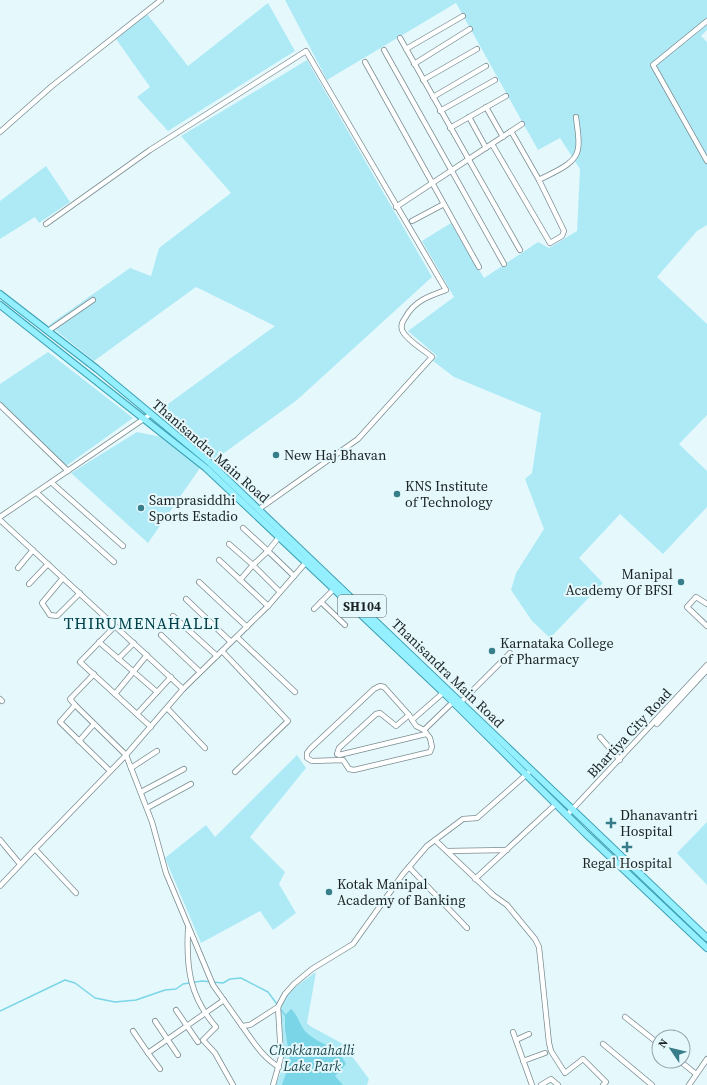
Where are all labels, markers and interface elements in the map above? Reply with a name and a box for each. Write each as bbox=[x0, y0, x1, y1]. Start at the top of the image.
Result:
street label: Thanisandra Main Road bbox=[148, 394, 274, 508]
place label: New Haj Bhavan bbox=[284, 445, 387, 465]
marker: New Haj Bhavan bbox=[271, 450, 281, 460]
place label: KNS Institute of Technology bbox=[405, 476, 494, 512]
marker: KNS Institute of Technology bbox=[392, 489, 402, 499]
place label: Samprasiddhi Sports Estadio bbox=[149, 490, 238, 526]
marker: Samprasiddhi Sports Estadio bbox=[136, 503, 146, 513]
place label: Manipal Academy Of BFSI bbox=[565, 564, 673, 600]
marker: Manipal Academy Of BFSI bbox=[676, 577, 686, 587]
road number: SH104 bbox=[338, 595, 386, 617]
district label: THIRUMENAHALLI bbox=[64, 612, 220, 634]
street label: Thanisandra Main Road bbox=[387, 614, 509, 732]
place label: Karnataka College of Pharmacy bbox=[500, 633, 614, 669]
marker: Karnataka College of Pharmacy bbox=[487, 646, 497, 656]
street label: Bhartiya City Road bbox=[582, 684, 676, 782]
place label: Dhanavantri Hospital bbox=[620, 805, 698, 841]
marker: Dhanavantri Hospital bbox=[605, 817, 617, 829]
marker: Regal Hospital bbox=[621, 841, 633, 853]
place label: Regal Hospital bbox=[582, 853, 672, 873]
place label: Kotak Manipal Academy of Banking bbox=[337, 874, 466, 910]
marker: Kotak Manipal Academy of Banking bbox=[324, 887, 334, 897]
north arrow bbox=[651, 1029, 691, 1069]
text: N bbox=[655, 1036, 672, 1051]
park label: Chokkanahalli Lake Park bbox=[269, 1040, 355, 1076]

